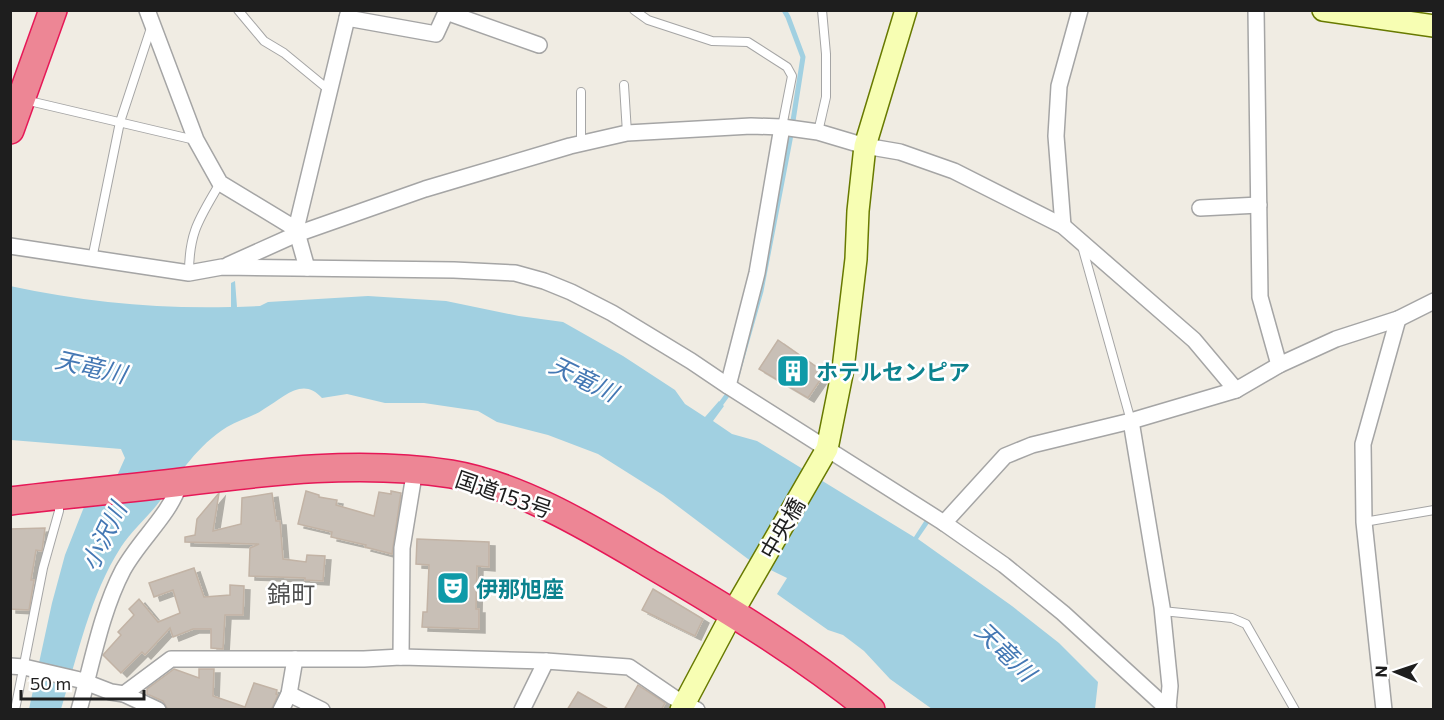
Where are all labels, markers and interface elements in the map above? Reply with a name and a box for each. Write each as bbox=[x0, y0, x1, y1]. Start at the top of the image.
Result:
water label: 天竜川 bbox=[53, 344, 132, 389]
water label: 天竜川 bbox=[545, 349, 625, 408]
building icon: ホテルセンピア bbox=[775, 353, 811, 389]
place label: ホテルセンピア bbox=[816, 358, 970, 385]
street label: 国道153号 bbox=[452, 465, 556, 523]
street label: 中央橋 bbox=[754, 493, 810, 563]
water label: 小沢川 bbox=[74, 495, 133, 575]
theatre icon: 伊那旭座 bbox=[435, 570, 471, 606]
place label: 伊那旭座 bbox=[476, 575, 564, 602]
district label: 錦町 bbox=[267, 579, 315, 608]
water label: 天竜川 bbox=[970, 616, 1044, 689]
north arrow bbox=[1366, 642, 1426, 702]
scale bar bbox=[21, 663, 144, 701]
text: N bbox=[1371, 665, 1390, 678]
text: 50 m bbox=[30, 672, 71, 694]

